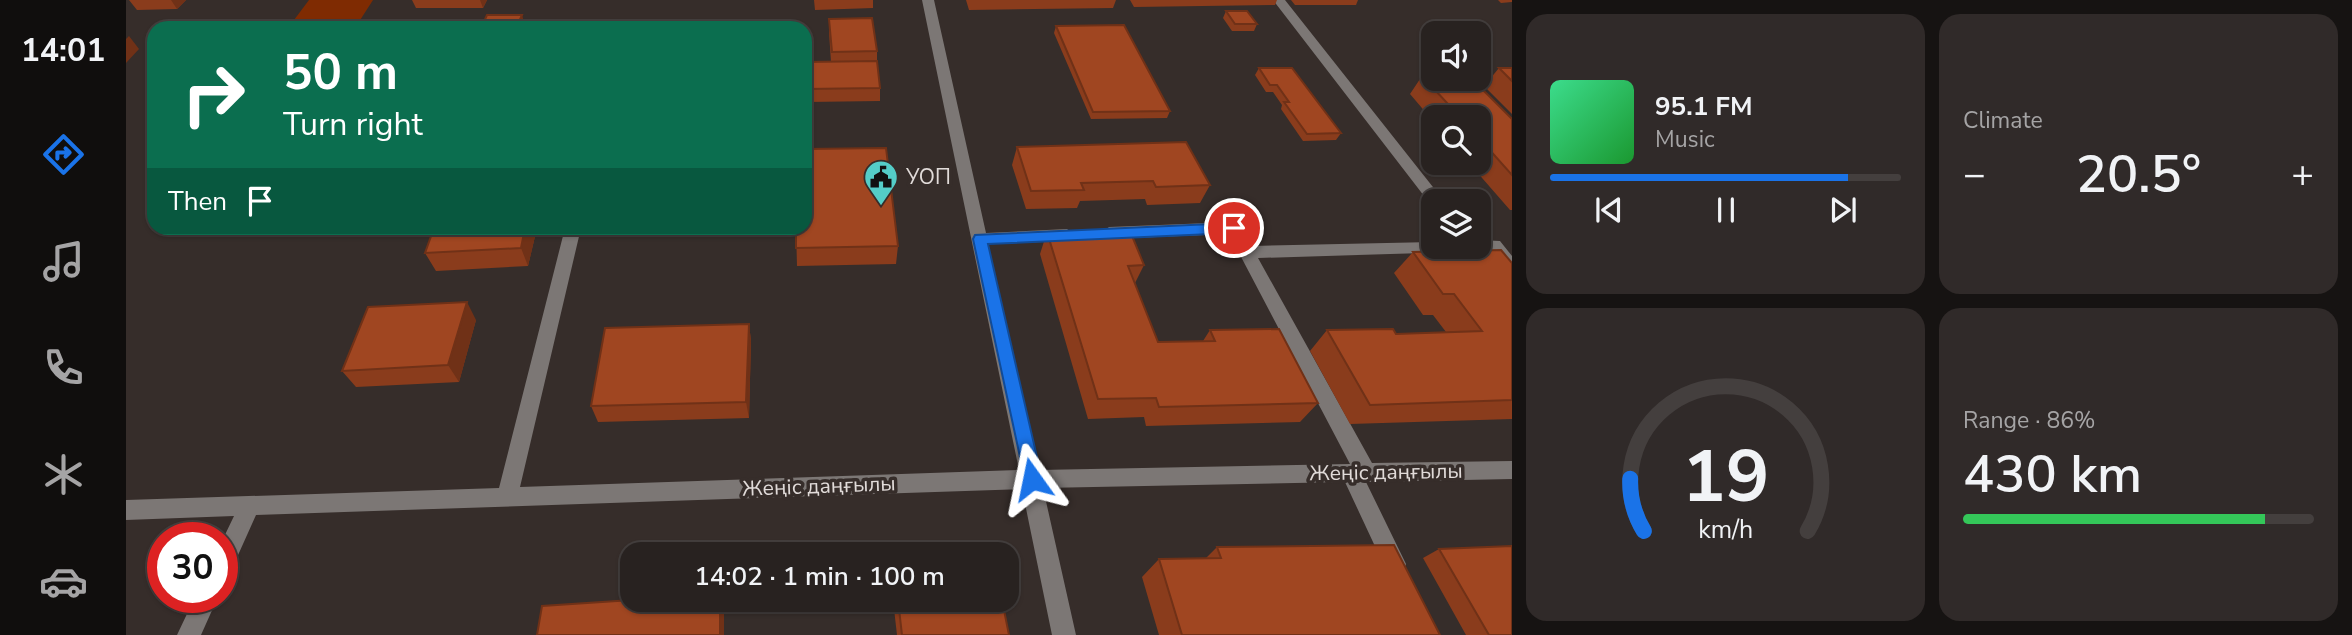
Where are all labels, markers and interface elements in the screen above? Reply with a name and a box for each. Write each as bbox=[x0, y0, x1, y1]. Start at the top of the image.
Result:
map controls bbox=[1421, 21, 1491, 259]
button: sound bbox=[1421, 21, 1491, 91]
text: 14:01 bbox=[21, 29, 105, 72]
text: 50 m bbox=[283, 39, 398, 106]
icon: right bbox=[168, 49, 259, 140]
text: 95.1 FM bbox=[1655, 89, 1752, 124]
text: Turn right bbox=[283, 103, 423, 146]
button: search bbox=[1421, 105, 1491, 175]
text: Climate bbox=[1963, 105, 2043, 136]
text: Music bbox=[1655, 124, 1715, 155]
icon: directions bbox=[39, 130, 88, 179]
text: 20.5° bbox=[2076, 139, 2201, 210]
text: − bbox=[1963, 149, 1986, 200]
text: + bbox=[2291, 149, 2314, 200]
public building icon: УОП bbox=[862, 158, 900, 207]
place label: УОП bbox=[905, 163, 951, 191]
icon: arrive bbox=[241, 182, 279, 220]
text: Then bbox=[168, 184, 227, 219]
button: layers bbox=[1421, 189, 1491, 259]
icon: previous bbox=[1590, 191, 1628, 229]
icon: pause bbox=[1707, 191, 1745, 229]
icon: next bbox=[1824, 191, 1862, 229]
pin bbox=[1204, 198, 1264, 258]
icon: arrive bbox=[1215, 209, 1253, 247]
icon: music bbox=[39, 237, 88, 286]
icon: phone bbox=[39, 343, 88, 392]
text: Range · 86% bbox=[1963, 405, 2095, 436]
text: 19 bbox=[1682, 427, 1769, 527]
text: 430 km bbox=[1963, 439, 2142, 510]
position arrow bbox=[995, 442, 1069, 516]
icon: climate bbox=[39, 450, 88, 499]
street label: Жеңіс даңғылы bbox=[1309, 457, 1463, 487]
street label: Жеңіс даңғылы bbox=[742, 469, 896, 503]
text: km/h bbox=[1698, 512, 1753, 546]
speed limit sign: 30 bbox=[147, 522, 238, 613]
icon: car bbox=[39, 557, 88, 606]
text: 14:02 · 1 min · 100 m bbox=[694, 559, 945, 594]

